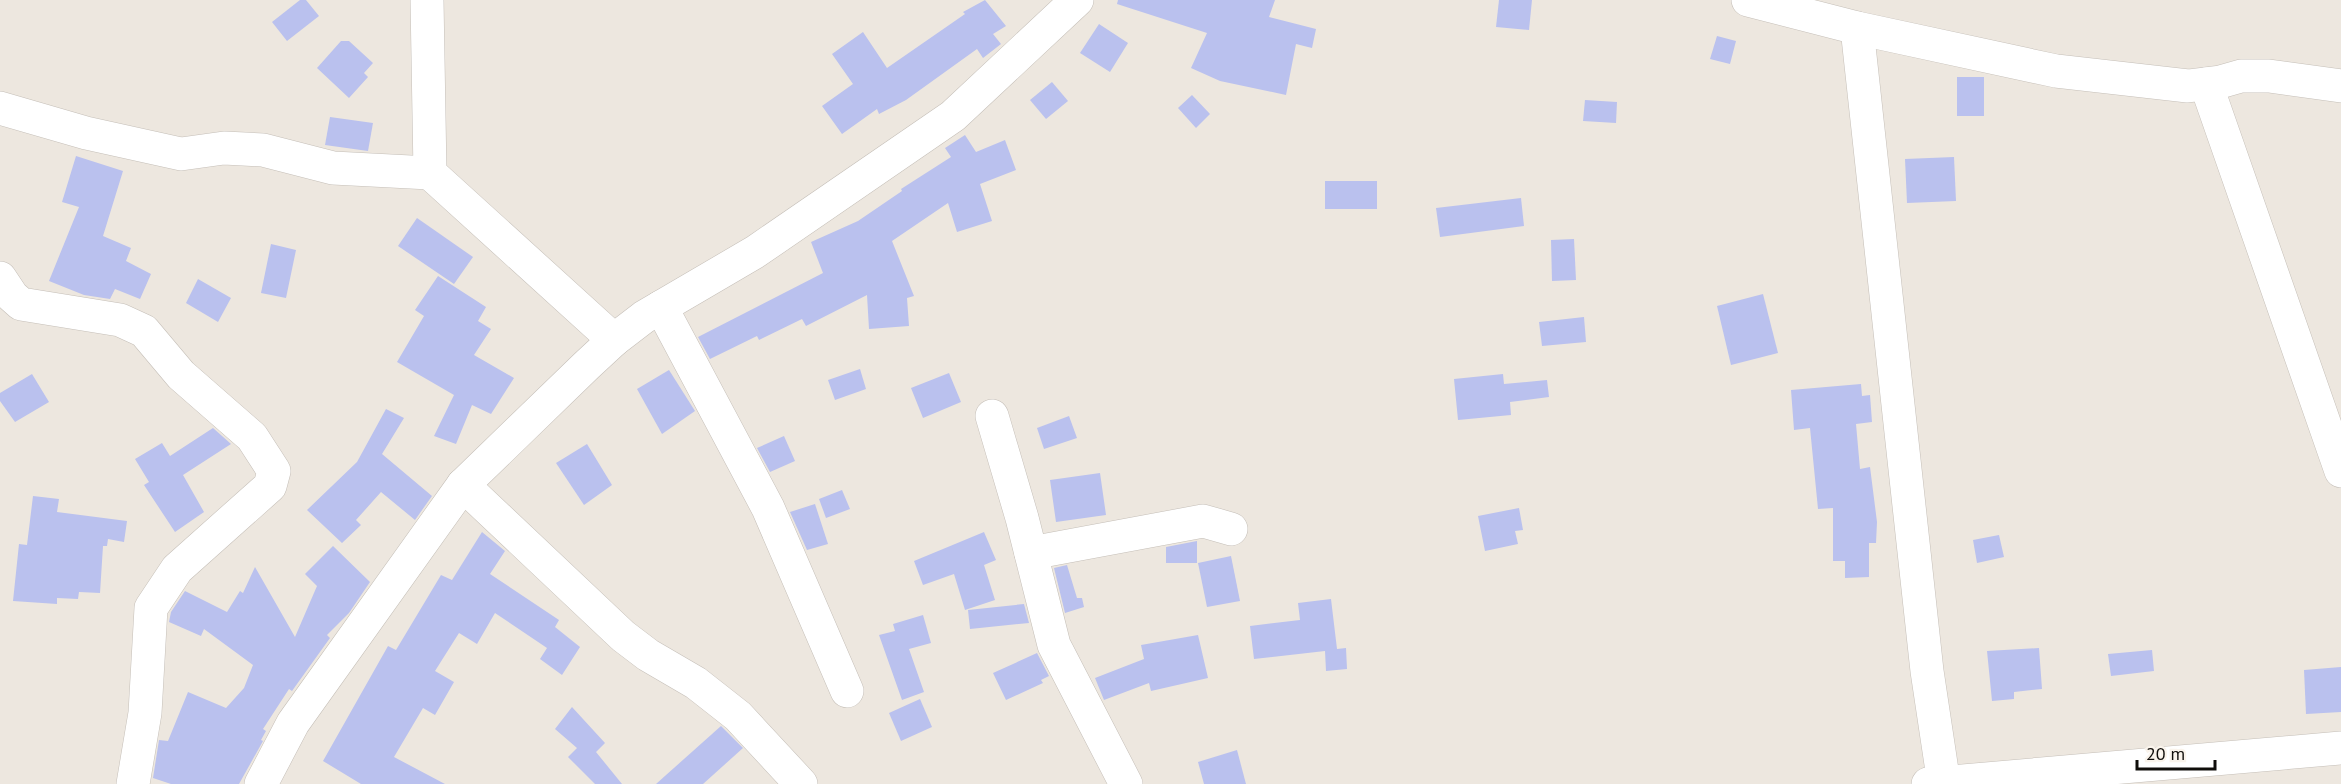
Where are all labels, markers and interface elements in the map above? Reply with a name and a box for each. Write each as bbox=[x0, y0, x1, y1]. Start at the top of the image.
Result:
scale bar bbox=[2137, 733, 2215, 771]
text: 20 m bbox=[2146, 742, 2185, 765]

